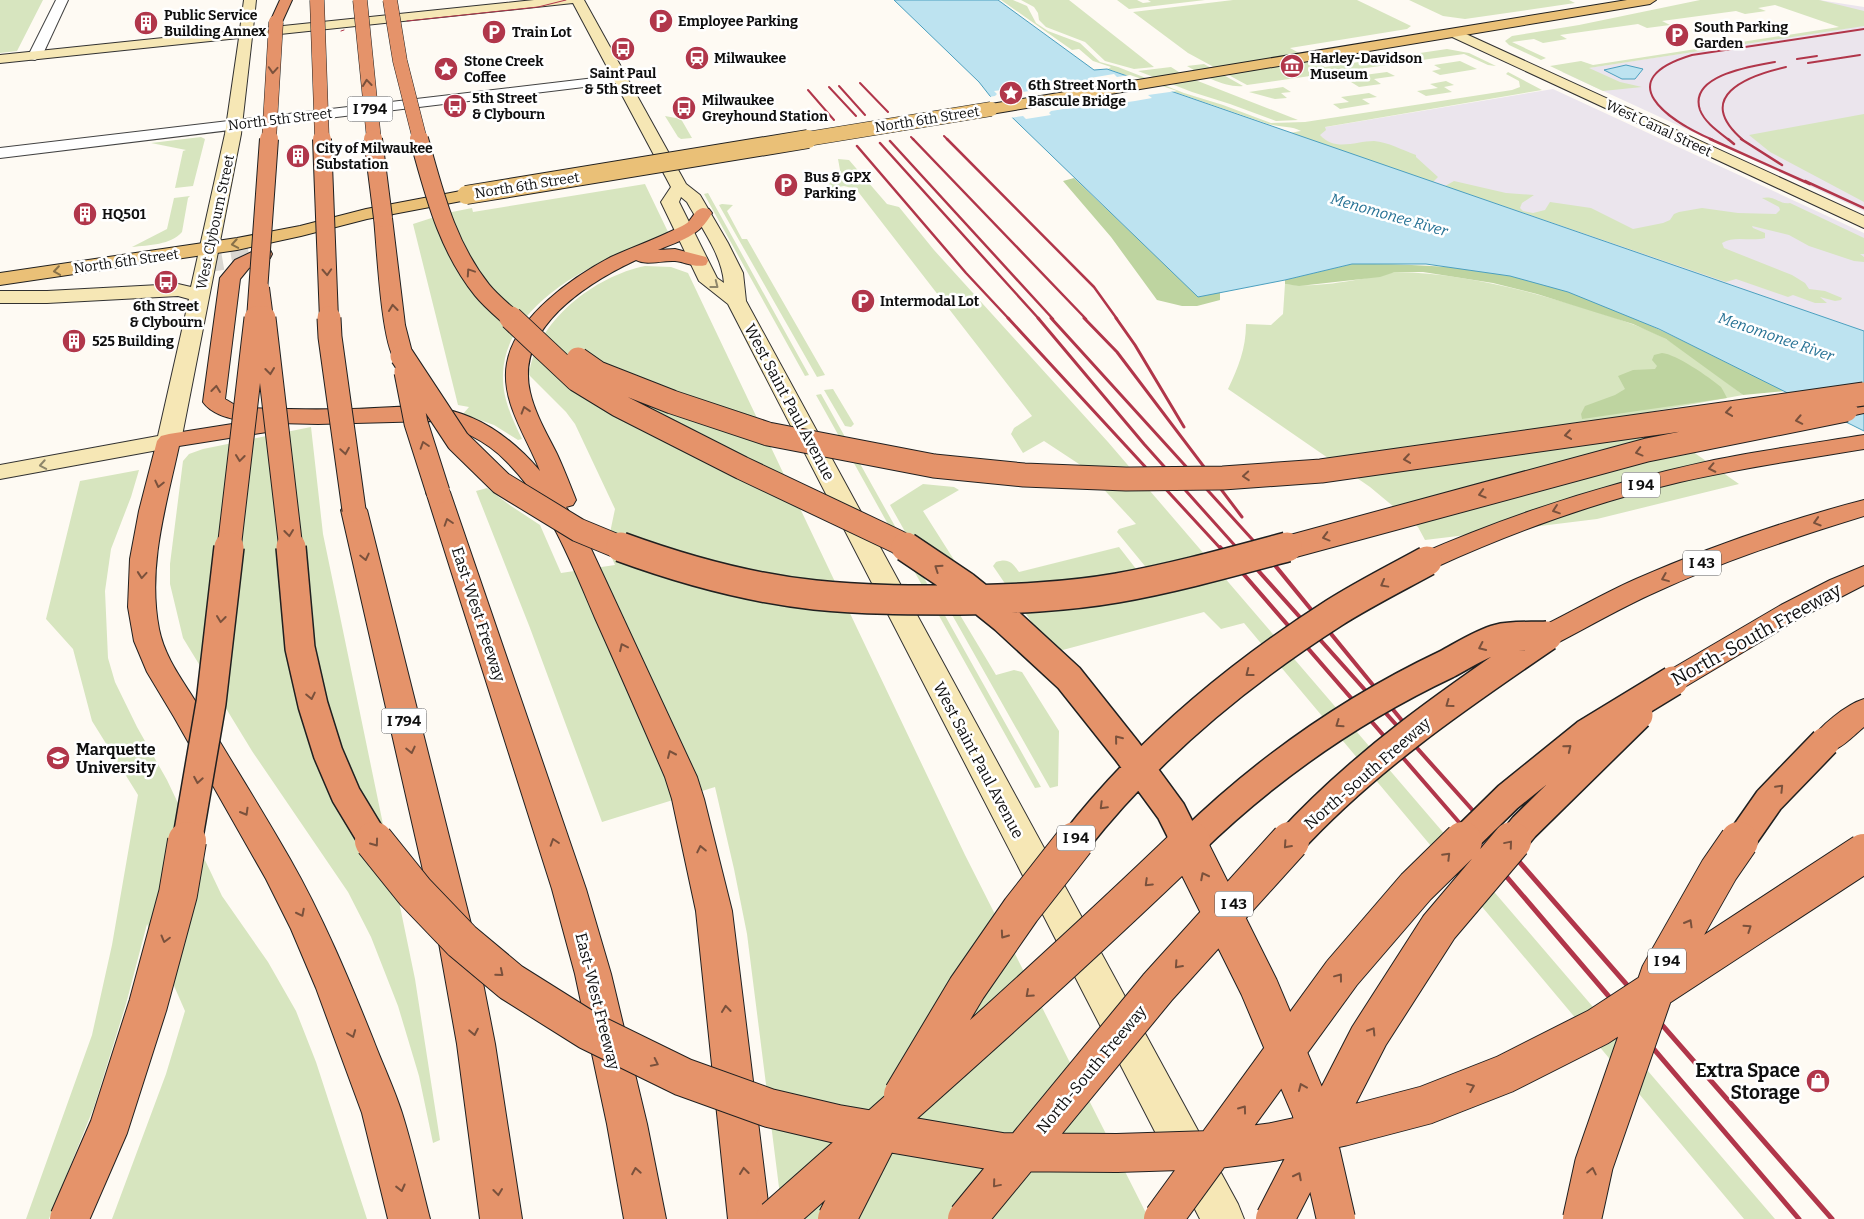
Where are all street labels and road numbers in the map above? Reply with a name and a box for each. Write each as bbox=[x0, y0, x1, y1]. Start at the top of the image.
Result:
road number: I 794 bbox=[348, 96, 392, 122]
street label: West Canal Street bbox=[1603, 96, 1714, 160]
street label: North 6th Street bbox=[874, 103, 981, 136]
street label: North 5th Street bbox=[227, 105, 333, 134]
street label: West Clybourn Street bbox=[193, 153, 238, 291]
street label: North 6th Street bbox=[474, 169, 581, 202]
street label: North 6th Street bbox=[73, 246, 180, 277]
street label: West Saint Paul Avenue bbox=[740, 321, 839, 484]
road number: I 94 bbox=[1622, 472, 1660, 498]
street label: East-West Freeway bbox=[448, 544, 509, 684]
road number: I 43 bbox=[1683, 550, 1721, 576]
street label: North-South Freeway bbox=[1667, 578, 1846, 691]
street label: West Saint Paul Avenue bbox=[929, 679, 1028, 842]
road number: I 794 bbox=[382, 708, 426, 734]
street label: North-South Freeway bbox=[1300, 713, 1435, 833]
road number: I 94 bbox=[1057, 826, 1095, 850]
road number: I 43 bbox=[1215, 892, 1253, 916]
street label: East-West Freeway bbox=[571, 931, 624, 1072]
road number: I 94 bbox=[1648, 948, 1686, 974]
street label: North-South Freeway bbox=[1032, 1001, 1151, 1137]

